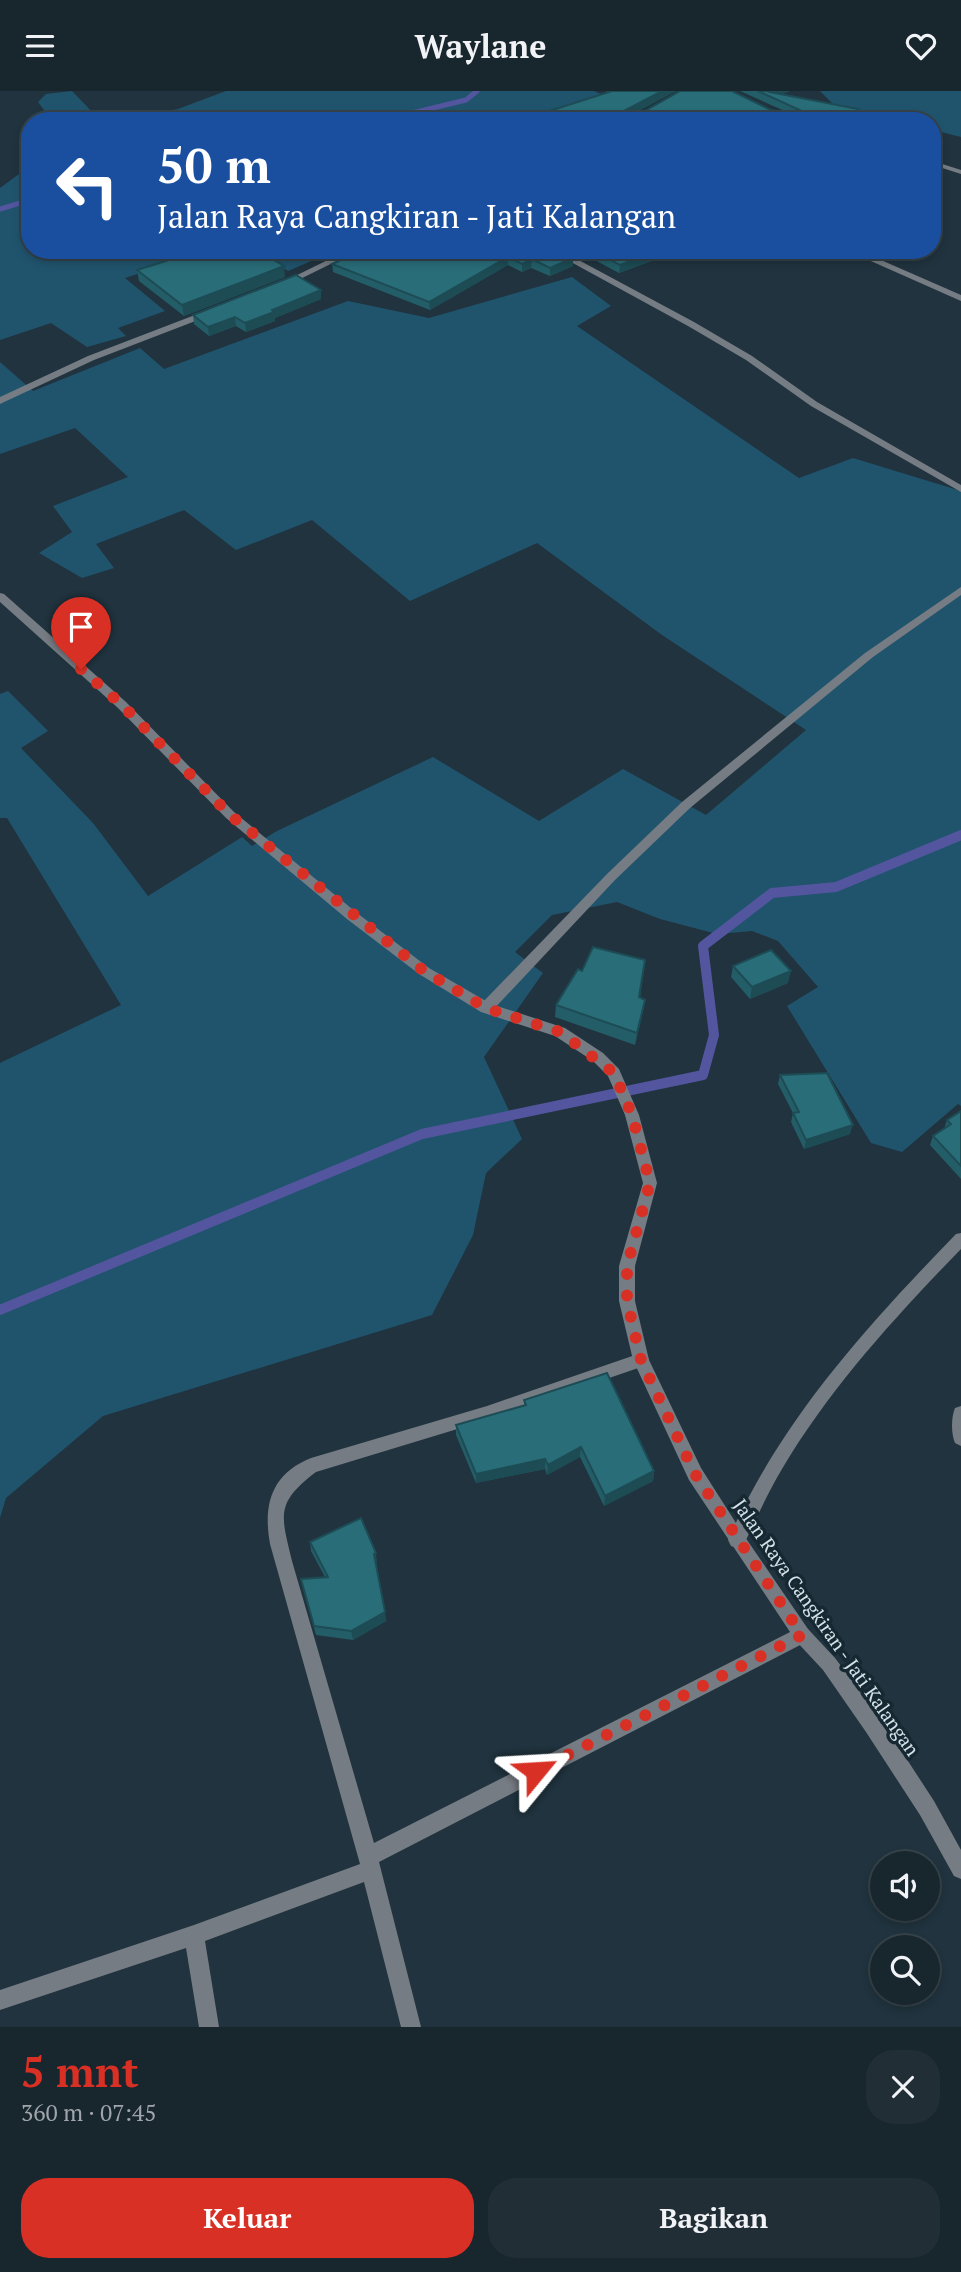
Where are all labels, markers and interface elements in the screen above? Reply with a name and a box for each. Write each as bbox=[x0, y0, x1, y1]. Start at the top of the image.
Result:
text: Waylane bbox=[415, 25, 546, 67]
icon: menu bbox=[21, 27, 59, 65]
icon: heart bbox=[902, 27, 940, 65]
text: 50 m bbox=[157, 132, 271, 197]
icon: left bbox=[42, 140, 133, 231]
text: Jalan Raya Cangkiran - Jati Kalangan bbox=[157, 195, 676, 237]
pin bbox=[51, 597, 111, 669]
icon: arrive bbox=[62, 608, 100, 646]
street label: Jalan Raya Cangkiran - Jati Kalangan bbox=[728, 1494, 926, 1760]
position arrow bbox=[499, 1734, 573, 1808]
map controls bbox=[870, 1851, 940, 2005]
button: sound bbox=[870, 1851, 940, 1921]
button: search bbox=[870, 1935, 940, 2005]
text: 5 mnt bbox=[21, 2043, 139, 2099]
button: close bbox=[866, 2050, 940, 2124]
text: 360 m · 07:45 bbox=[21, 2097, 156, 2128]
button: Keluar bbox=[21, 2178, 474, 2258]
button: Bagikan bbox=[488, 2178, 940, 2258]

